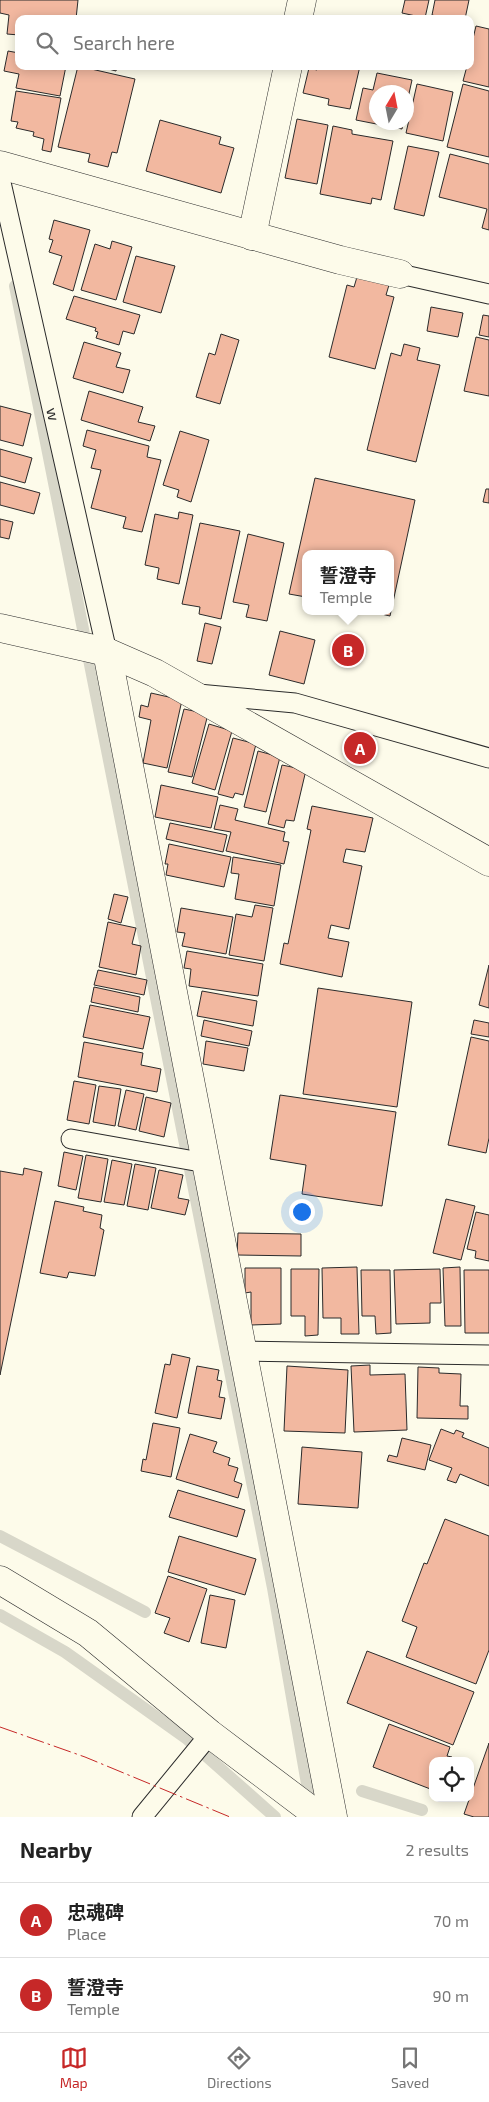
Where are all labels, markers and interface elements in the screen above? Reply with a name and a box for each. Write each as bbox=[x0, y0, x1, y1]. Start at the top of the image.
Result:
search box bbox=[15, 15, 474, 70]
icon: search bbox=[33, 29, 61, 57]
text: Search here bbox=[73, 31, 175, 54]
north arrow bbox=[369, 85, 414, 130]
street label: w bbox=[43, 405, 64, 422]
popup bbox=[302, 550, 394, 615]
text: 誓澄寺 bbox=[319, 563, 377, 586]
text: Temple bbox=[319, 587, 372, 606]
pin: B bbox=[332, 631, 364, 669]
pin: A bbox=[344, 729, 376, 767]
your location bbox=[289, 1199, 315, 1225]
map controls bbox=[429, 1757, 474, 1802]
button: locate bbox=[429, 1757, 474, 1802]
text: Nearby bbox=[20, 1837, 92, 1862]
text: 2 results bbox=[406, 1840, 469, 1859]
text: 忠魂碑 bbox=[67, 1900, 124, 1923]
text: A bbox=[31, 1911, 41, 1930]
text: 70 m bbox=[434, 1911, 469, 1930]
text: Place bbox=[67, 1924, 106, 1943]
text: 誓澄寺 bbox=[67, 1975, 124, 1998]
text: B bbox=[31, 1986, 41, 2005]
text: 90 m bbox=[433, 1986, 469, 2005]
text: Temple bbox=[67, 1999, 120, 2018]
tab: Map bbox=[60, 2044, 88, 2091]
tab: Directions bbox=[207, 2044, 272, 2091]
tab: Saved bbox=[391, 2044, 429, 2091]

